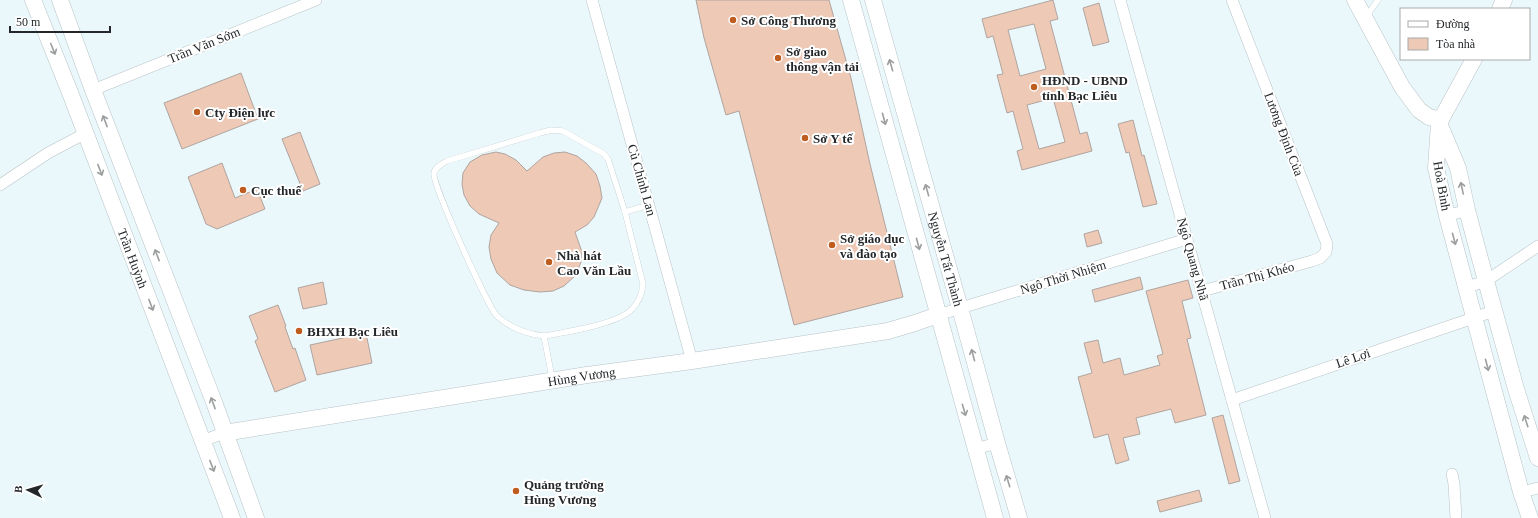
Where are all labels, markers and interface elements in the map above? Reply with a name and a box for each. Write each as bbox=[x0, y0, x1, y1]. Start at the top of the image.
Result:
scale bar bbox=[10, 8, 110, 34]
legend bbox=[1400, 8, 1530, 60]
place label: Sở Công Thương bbox=[741, 13, 836, 28]
text: 50 m bbox=[16, 15, 41, 29]
marker: Sở Công Thương bbox=[728, 15, 738, 25]
text: Đường bbox=[1436, 17, 1470, 31]
street label: Trần Văn Sớm bbox=[166, 24, 242, 66]
text: Tòa nhà bbox=[1436, 37, 1476, 51]
one-way arrow bbox=[50, 43, 57, 55]
place label: Sở giao thông vận tải bbox=[786, 44, 859, 74]
marker: Sở giao thông vận tải bbox=[773, 53, 783, 63]
one-way arrow bbox=[887, 58, 894, 71]
place label: HĐND - UBND tỉnh Bạc Liêu bbox=[1042, 73, 1128, 103]
marker: HĐND - UBND tỉnh Bạc Liêu bbox=[1029, 82, 1039, 92]
street label: Lương Định Của bbox=[1261, 90, 1307, 178]
place label: Cty Điện lực bbox=[205, 105, 275, 120]
marker: Cty Điện lực bbox=[192, 107, 202, 117]
one-way arrow bbox=[881, 112, 888, 125]
one-way arrow bbox=[100, 115, 108, 127]
place label: Sở Y tế bbox=[813, 131, 854, 146]
marker: Sở Y tế bbox=[800, 133, 810, 143]
street label: Cù Chính Lan bbox=[625, 143, 659, 218]
street label: Hoà Bình bbox=[1430, 160, 1454, 213]
one-way arrow bbox=[96, 164, 104, 176]
one-way arrow bbox=[1458, 182, 1466, 195]
place label: Cục thuế bbox=[251, 183, 302, 198]
one-way arrow bbox=[923, 184, 930, 197]
marker: Cục thuế bbox=[238, 185, 248, 195]
street label: Nguyễn Tất Thành bbox=[926, 210, 967, 308]
street label: Ngô Quang Nhã bbox=[1174, 216, 1212, 302]
street label: Trần Huỳnh bbox=[115, 226, 151, 291]
place label: Sở giáo dục và đào tạo bbox=[840, 231, 905, 261]
one-way arrow bbox=[1451, 233, 1458, 246]
one-way arrow bbox=[915, 237, 923, 250]
marker: Sở giáo dục và đào tạo bbox=[827, 240, 837, 250]
place label: Nhà hát Cao Văn Lầu bbox=[557, 248, 631, 278]
one-way arrow bbox=[152, 250, 160, 262]
marker: Nhà hát Cao Văn Lầu bbox=[544, 257, 554, 267]
street label: Ngô Thời Nhiệm bbox=[1018, 257, 1108, 297]
street label: Trần Thị Khéo bbox=[1218, 259, 1296, 293]
one-way arrow bbox=[147, 299, 155, 311]
place label: BHXH Bạc Liêu bbox=[307, 324, 398, 339]
marker: BHXH Bạc Liêu bbox=[294, 326, 304, 336]
street label: Lê Lợi bbox=[1334, 345, 1373, 371]
one-way arrow bbox=[969, 349, 976, 362]
one-way arrow bbox=[1484, 358, 1492, 371]
street label: Hùng Vương bbox=[547, 364, 617, 389]
one-way arrow bbox=[209, 397, 217, 409]
one-way arrow bbox=[961, 403, 969, 416]
one-way arrow bbox=[1522, 415, 1529, 428]
one-way arrow bbox=[208, 460, 216, 472]
north arrow bbox=[8, 470, 48, 510]
one-way arrow bbox=[1004, 474, 1011, 487]
place label: Quảng trường Hùng Vương bbox=[524, 477, 604, 507]
text: B bbox=[12, 484, 24, 493]
marker: Quảng trường Hùng Vương bbox=[511, 486, 521, 496]

